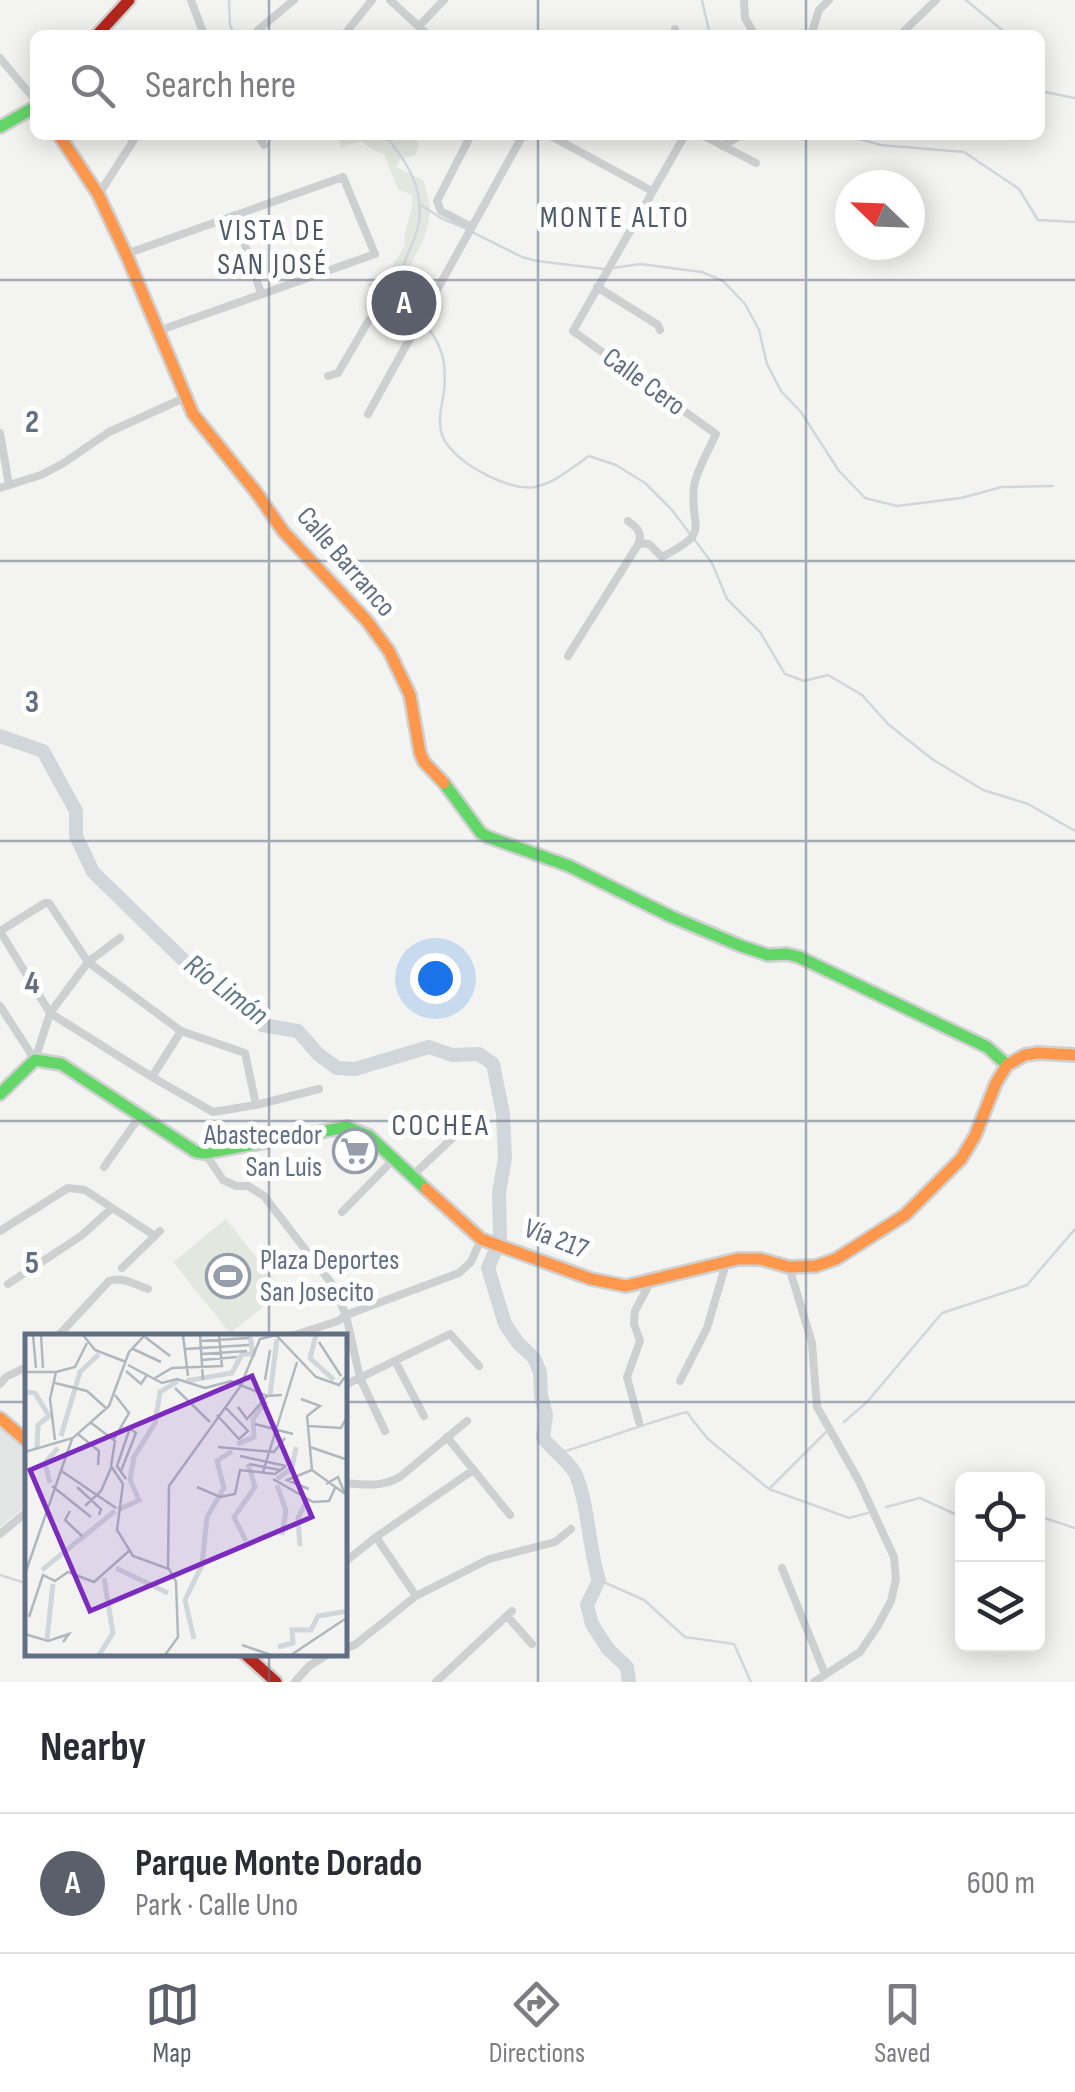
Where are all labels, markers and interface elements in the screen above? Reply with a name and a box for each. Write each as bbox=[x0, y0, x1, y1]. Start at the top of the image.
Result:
search box bbox=[30, 30, 1045, 140]
icon: search bbox=[65, 58, 120, 113]
text: Search here bbox=[145, 63, 296, 108]
north arrow bbox=[835, 170, 925, 260]
district label: MONTE ALTO bbox=[540, 200, 690, 236]
district label: VISTA DE SAN JOSÉ bbox=[217, 213, 329, 283]
pin: A bbox=[372, 266, 436, 340]
street label: Calle Cero bbox=[596, 341, 692, 423]
text: 2 bbox=[25, 403, 39, 442]
street label: Calle Barranco bbox=[289, 500, 403, 624]
text: 3 bbox=[25, 683, 39, 722]
water label: Río Limón bbox=[177, 947, 275, 1033]
your location bbox=[410, 953, 461, 1004]
text: 4 bbox=[25, 964, 40, 1003]
district label: COCHEA bbox=[392, 1108, 490, 1144]
place label: Abastecedor San Luis bbox=[203, 1119, 322, 1184]
supermarket icon: Abastecedor San Luis bbox=[332, 1128, 378, 1174]
street label: Vía 217 bbox=[519, 1212, 593, 1266]
text: 5 bbox=[25, 1244, 39, 1283]
place label: Plaza Deportes San Josecito bbox=[260, 1244, 399, 1309]
sports icon: Plaza Deportes San Josecito bbox=[205, 1253, 251, 1299]
inset map bbox=[25, 1334, 348, 1657]
map controls bbox=[955, 1472, 1045, 1652]
button: locate bbox=[955, 1472, 1045, 1562]
button: layers bbox=[955, 1562, 1045, 1652]
text: Nearby bbox=[40, 1722, 146, 1773]
text: Parque Monte Dorado bbox=[135, 1841, 422, 1886]
text: A bbox=[65, 1864, 80, 1903]
text: 600 m bbox=[967, 1864, 1035, 1903]
text: Park · Calle Uno bbox=[135, 1886, 298, 1925]
tab: Map bbox=[145, 1977, 200, 2070]
tab: Directions bbox=[489, 1977, 585, 2070]
tab: Saved bbox=[874, 1977, 930, 2070]

